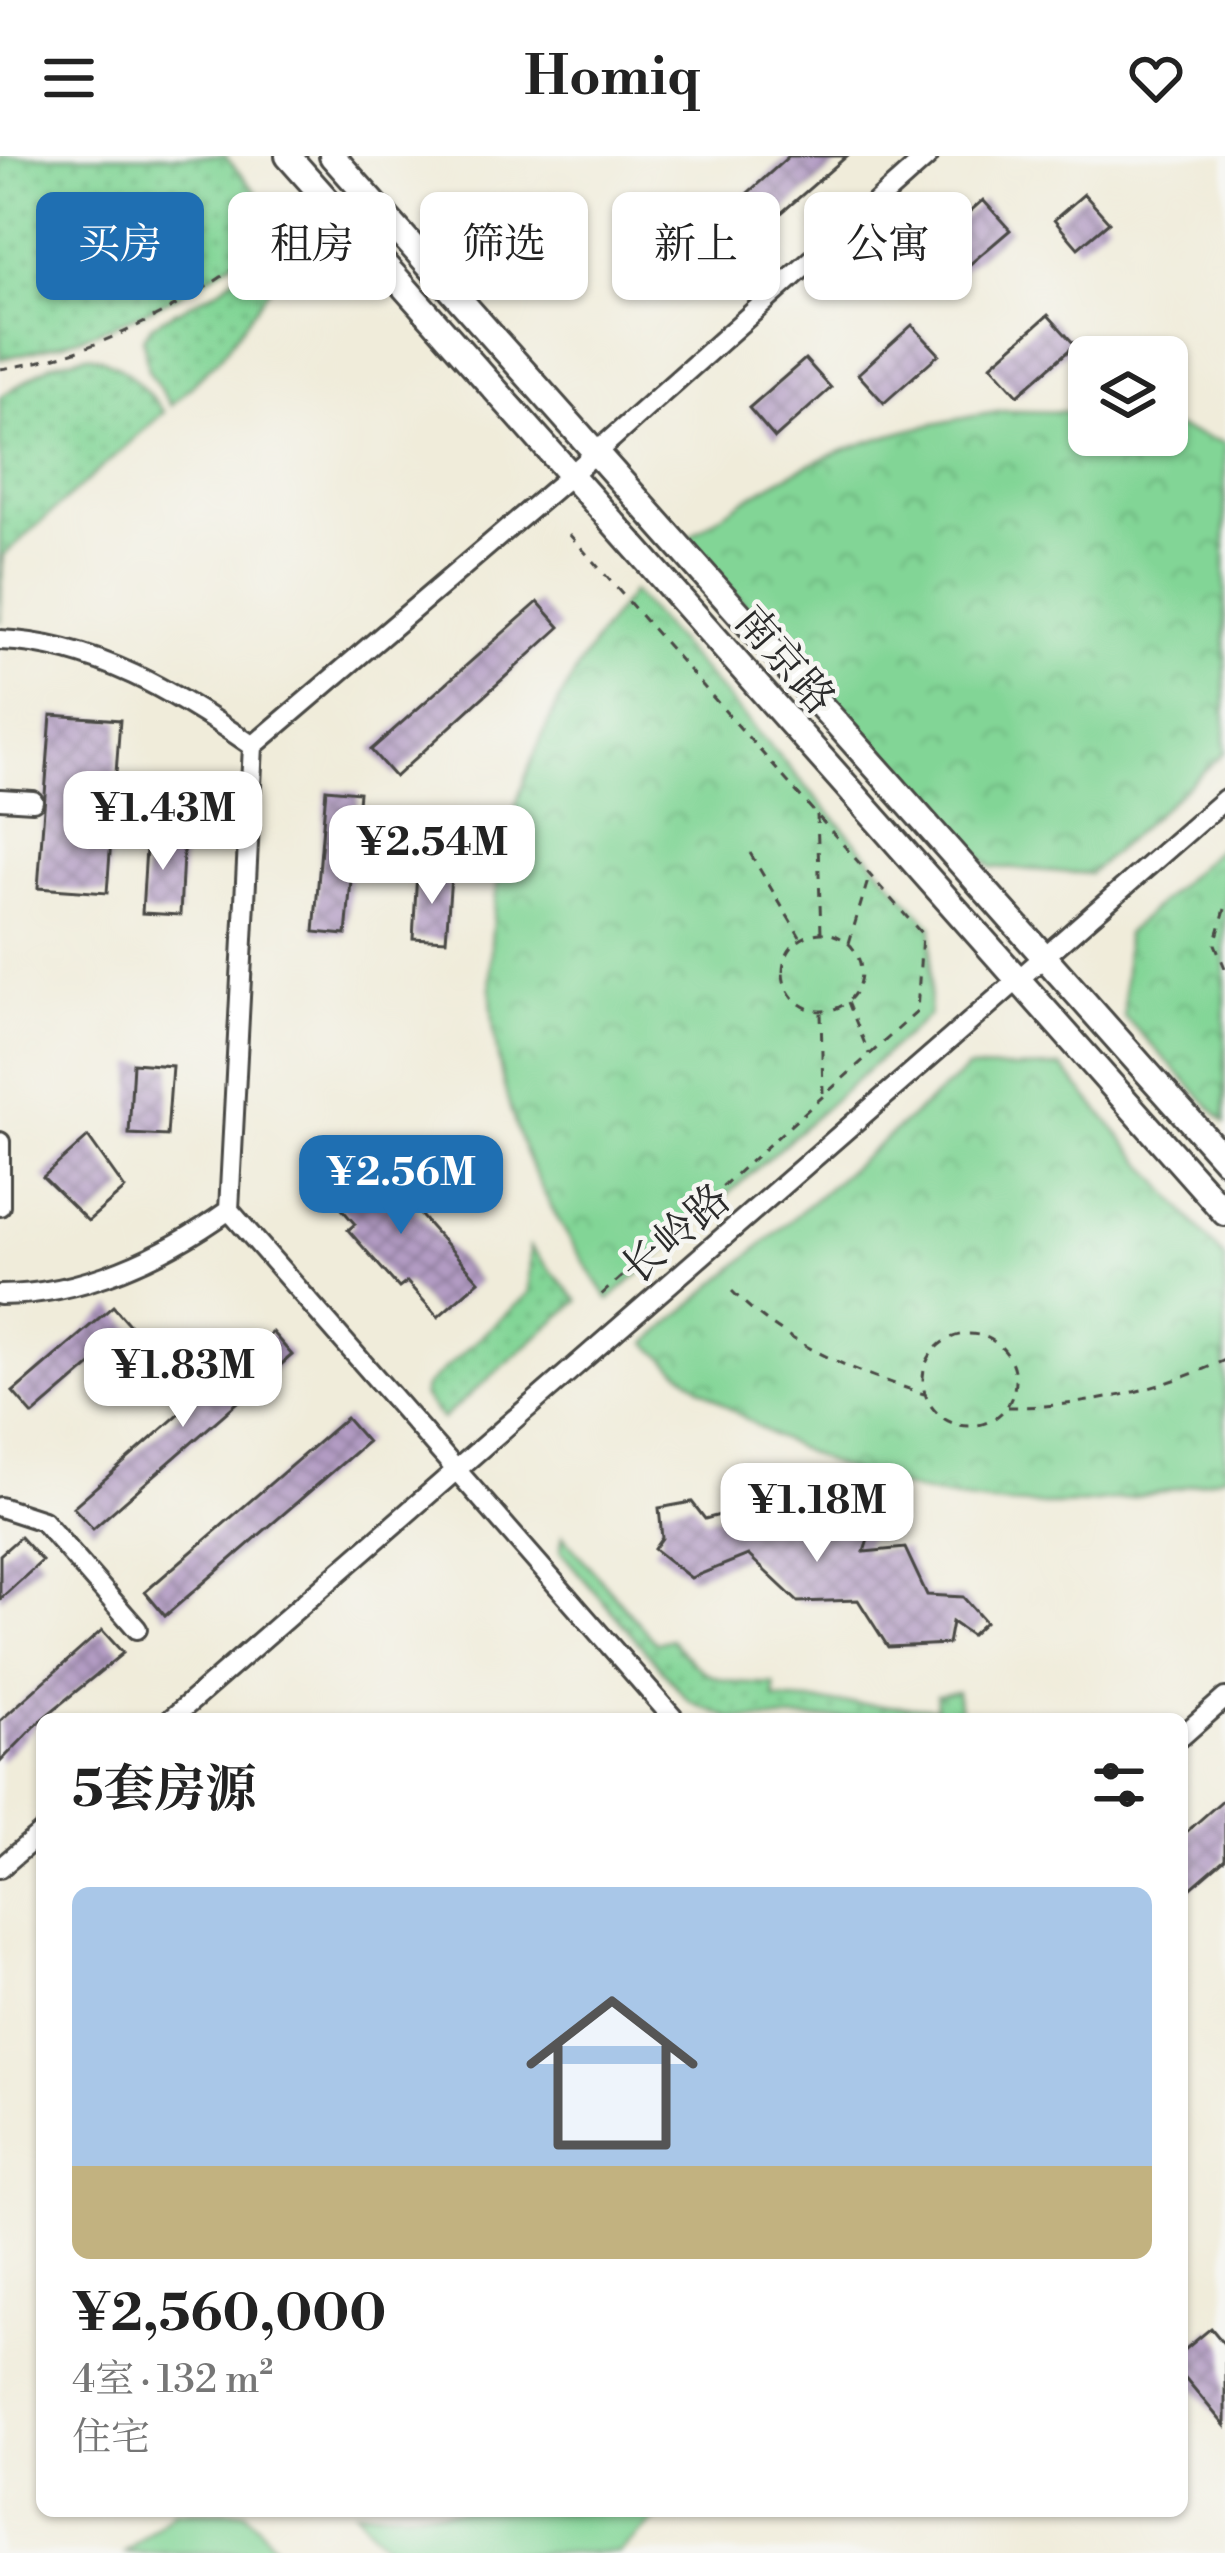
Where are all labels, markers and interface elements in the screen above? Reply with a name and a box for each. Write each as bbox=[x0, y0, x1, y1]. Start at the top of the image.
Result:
text: Homiq bbox=[524, 44, 701, 112]
icon: menu bbox=[36, 45, 102, 111]
icon: heart bbox=[1123, 45, 1189, 111]
chip: 买房 bbox=[36, 192, 204, 300]
chip: 租房 bbox=[228, 192, 396, 300]
chip: 筛选 bbox=[420, 192, 588, 300]
chip: 新上 bbox=[612, 192, 780, 300]
chip: 公寓 bbox=[804, 192, 972, 300]
map controls bbox=[1068, 336, 1188, 456]
button: layers bbox=[1068, 336, 1188, 456]
street label: 南京路 bbox=[723, 596, 845, 726]
pin: ¥1.43M bbox=[65, 771, 261, 873]
text: ¥1.43M bbox=[90, 785, 236, 834]
pin: ¥2.54M bbox=[334, 805, 530, 907]
text: ¥2.54M bbox=[356, 819, 508, 868]
pin: ¥2.56M bbox=[303, 1135, 499, 1237]
text: ¥2.56M bbox=[326, 1149, 476, 1198]
street label: 长岭路 bbox=[612, 1174, 742, 1296]
pin: ¥1.83M bbox=[85, 1328, 281, 1430]
text: ¥1.83M bbox=[111, 1342, 255, 1391]
pin: ¥1.18M bbox=[719, 1463, 915, 1565]
text: ¥1.18M bbox=[748, 1477, 887, 1526]
icon: filters bbox=[1086, 1752, 1152, 1818]
text: 5套房源 bbox=[72, 1759, 257, 1823]
icon: home bbox=[504, 1965, 720, 2181]
text: ¥2,560,000 bbox=[72, 2283, 386, 2347]
text: 4室 · 132 m² bbox=[72, 2356, 273, 2405]
text: 住宅 bbox=[72, 2414, 150, 2463]

